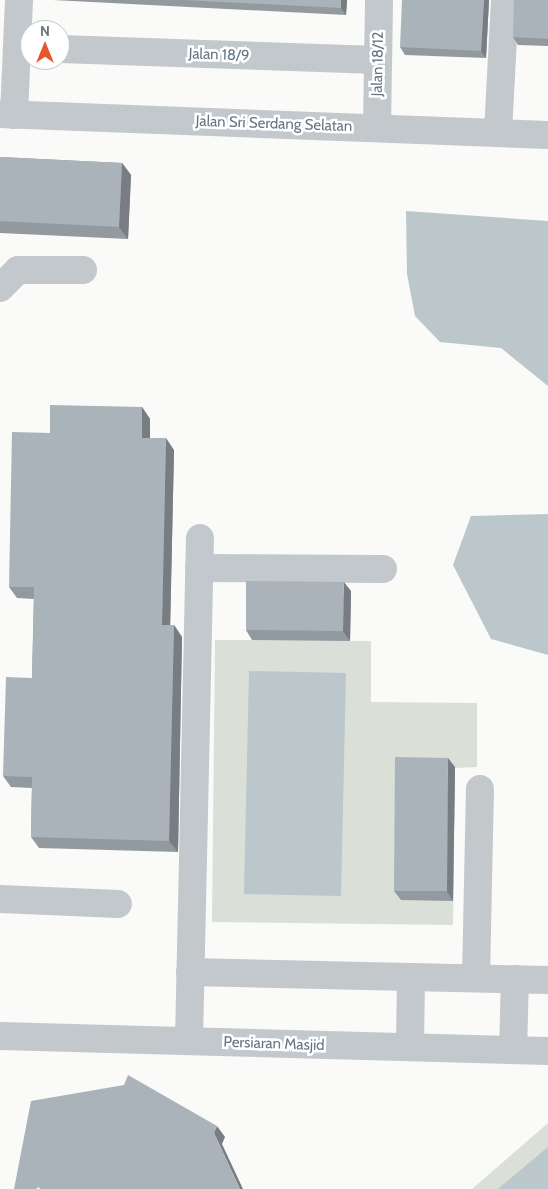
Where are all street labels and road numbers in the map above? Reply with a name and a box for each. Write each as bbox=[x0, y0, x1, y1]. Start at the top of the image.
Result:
street label: Jalan 18/12 bbox=[368, 31, 388, 97]
street label: Jalan 18/9 bbox=[188, 45, 250, 65]
street label: Jalan Sri Serdang Selatan bbox=[195, 112, 353, 136]
street label: Persiaran Masjid bbox=[223, 1033, 325, 1055]

